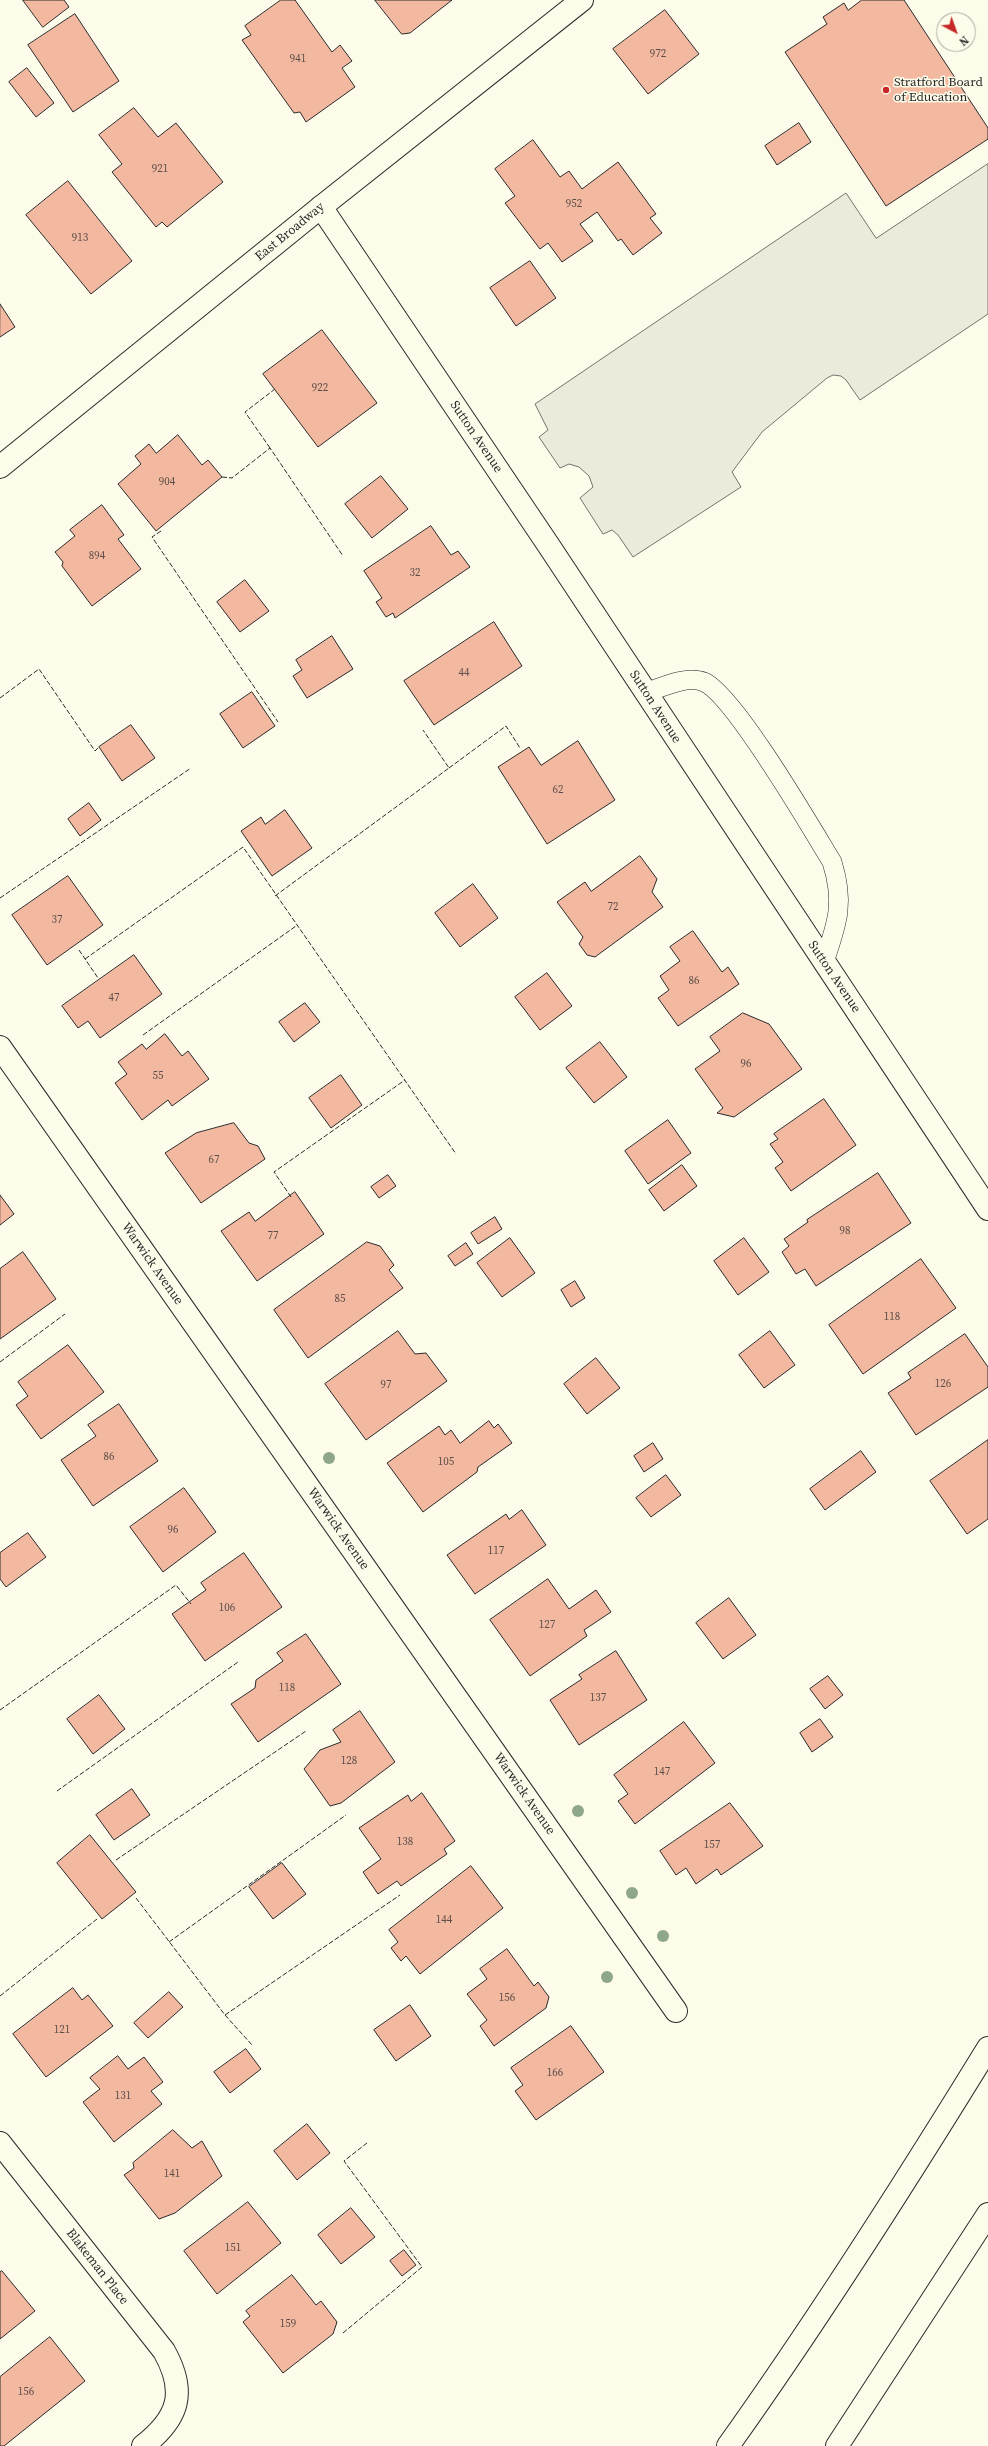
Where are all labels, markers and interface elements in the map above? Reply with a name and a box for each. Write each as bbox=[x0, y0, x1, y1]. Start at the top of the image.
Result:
north arrow bbox=[936, 12, 976, 52]
text: N bbox=[956, 32, 971, 49]
house number: 972 bbox=[650, 47, 666, 61]
house number: 941 bbox=[290, 52, 306, 66]
place label: Stratford Board of Education bbox=[894, 75, 983, 106]
marker: Stratford Board of Education bbox=[881, 85, 891, 95]
house number: 921 bbox=[152, 162, 168, 176]
house number: 952 bbox=[566, 197, 582, 211]
street label: East Broadway bbox=[252, 199, 328, 265]
house number: 913 bbox=[72, 231, 88, 245]
house number: 922 bbox=[312, 381, 328, 395]
street label: Sutton Avenue bbox=[446, 398, 506, 476]
house number: 904 bbox=[159, 475, 175, 489]
house number: 894 bbox=[89, 549, 105, 563]
house number: 32 bbox=[410, 566, 420, 580]
house number: 44 bbox=[459, 666, 469, 680]
street label: Sutton Avenue bbox=[626, 668, 684, 746]
house number: 62 bbox=[553, 783, 563, 797]
house number: 72 bbox=[608, 900, 618, 914]
house number: 37 bbox=[52, 913, 62, 927]
street label: Sutton Avenue bbox=[804, 938, 864, 1016]
house number: 86 bbox=[689, 974, 699, 988]
house number: 47 bbox=[109, 991, 119, 1005]
house number: 96 bbox=[741, 1057, 751, 1071]
house number: 55 bbox=[153, 1069, 163, 1083]
house number: 67 bbox=[209, 1153, 219, 1167]
street label: Warwick Avenue bbox=[118, 1220, 186, 1308]
house number: 98 bbox=[840, 1224, 850, 1238]
house number: 77 bbox=[268, 1229, 278, 1243]
house number: 85 bbox=[335, 1292, 345, 1306]
house number: 118 bbox=[884, 1310, 900, 1324]
house number: 126 bbox=[935, 1377, 951, 1391]
house number: 97 bbox=[381, 1378, 391, 1392]
house number: 86 bbox=[104, 1450, 114, 1464]
house number: 105 bbox=[438, 1455, 454, 1469]
street label: Warwick Avenue bbox=[304, 1485, 372, 1573]
house number: 96 bbox=[168, 1523, 178, 1537]
house number: 117 bbox=[488, 1544, 504, 1558]
house number: 106 bbox=[219, 1601, 235, 1615]
house number: 127 bbox=[539, 1618, 555, 1632]
house number: 118 bbox=[279, 1681, 295, 1695]
house number: 137 bbox=[590, 1691, 606, 1705]
street label: Warwick Avenue bbox=[490, 1750, 558, 1838]
house number: 128 bbox=[341, 1754, 357, 1768]
house number: 147 bbox=[654, 1765, 670, 1779]
house number: 138 bbox=[397, 1835, 413, 1849]
house number: 157 bbox=[704, 1838, 720, 1852]
house number: 144 bbox=[436, 1913, 452, 1927]
house number: 156 bbox=[499, 1991, 515, 2005]
house number: 121 bbox=[54, 2023, 70, 2037]
house number: 166 bbox=[547, 2066, 563, 2080]
house number: 131 bbox=[115, 2089, 131, 2103]
house number: 141 bbox=[164, 2167, 180, 2181]
street label: Blakeman Place bbox=[63, 2226, 131, 2308]
house number: 151 bbox=[225, 2241, 241, 2255]
house number: 159 bbox=[280, 2317, 296, 2331]
house number: 156 bbox=[18, 2385, 34, 2399]

